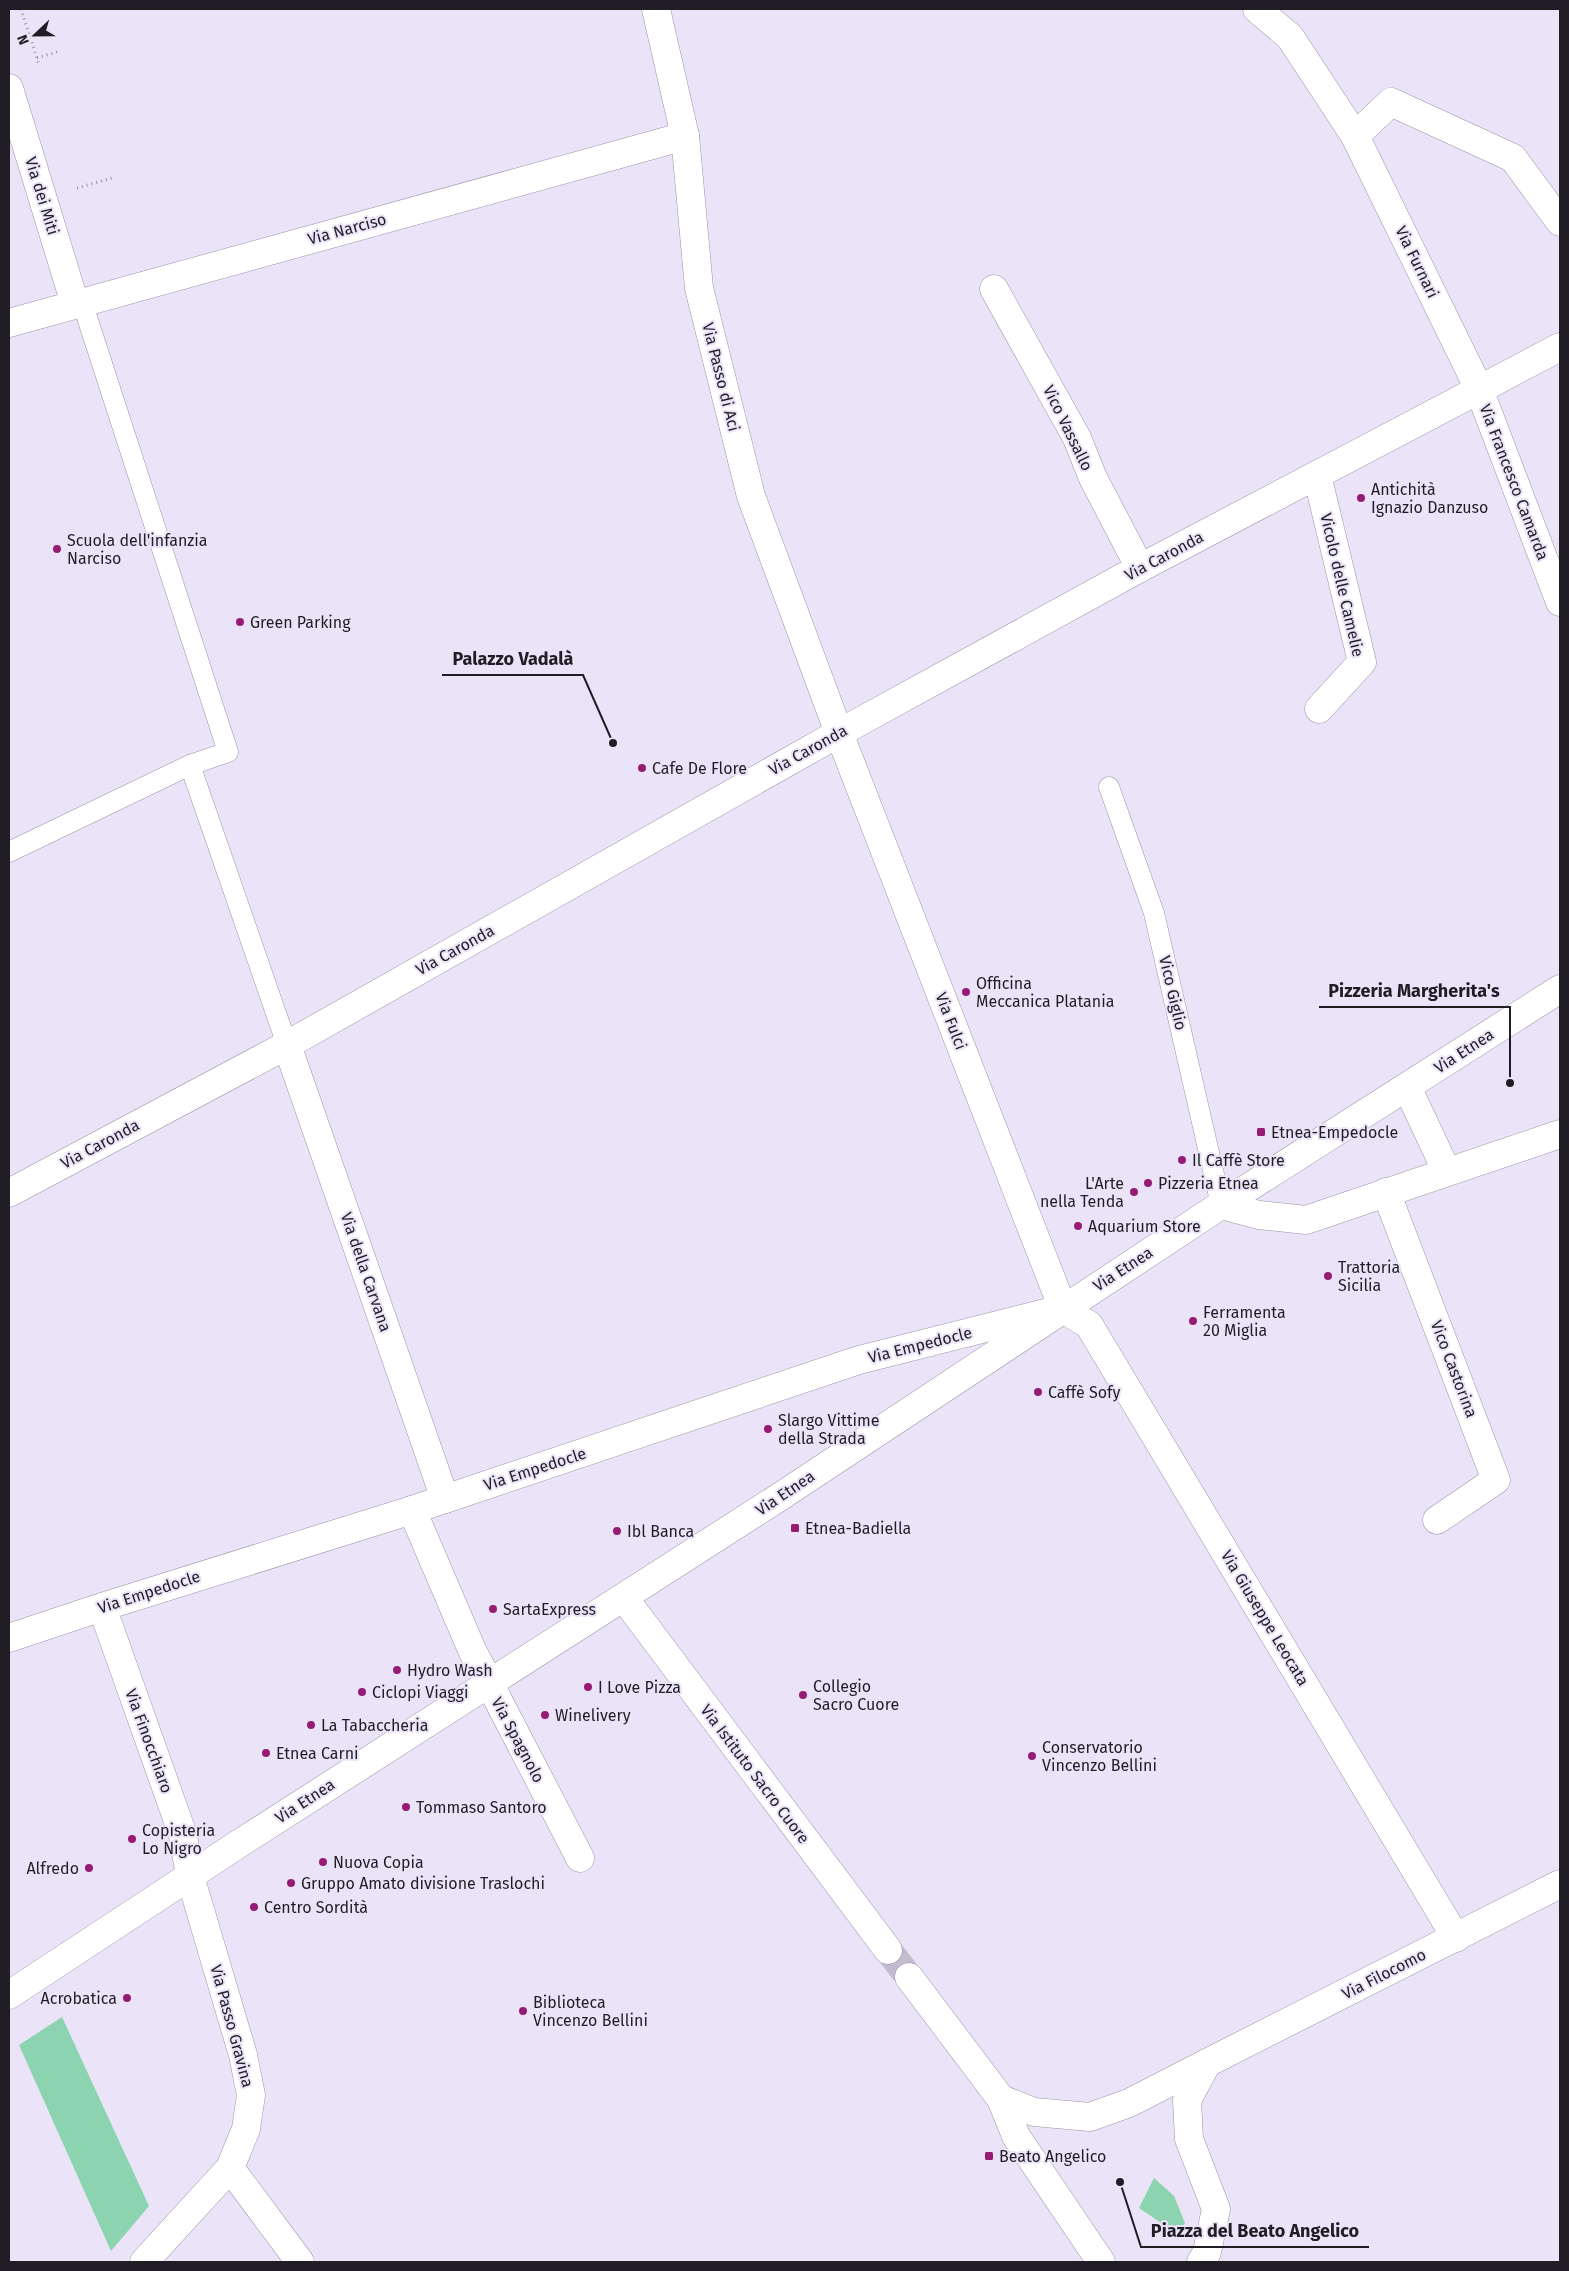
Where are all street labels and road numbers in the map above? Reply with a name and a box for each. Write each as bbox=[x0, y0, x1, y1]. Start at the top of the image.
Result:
street label: Via dei Miti bbox=[21, 155, 63, 237]
street label: Via Narciso bbox=[306, 209, 388, 249]
street label: Via Furnari bbox=[1391, 223, 1443, 301]
street label: Via Passo di Aci bbox=[698, 321, 744, 433]
street label: Vico Vassallo bbox=[1039, 382, 1097, 474]
street label: Via Francesco Camarda bbox=[1475, 401, 1553, 563]
street label: Vicolo delle Camelie bbox=[1316, 511, 1368, 659]
street label: Via Caronda bbox=[1121, 527, 1207, 585]
street label: Via Caronda bbox=[766, 721, 850, 779]
street label: Via Caronda bbox=[413, 921, 497, 979]
street label: Vico Giglio bbox=[1155, 954, 1191, 1032]
street label: Via Fulci bbox=[931, 990, 971, 1052]
street label: Via Etnea bbox=[1431, 1025, 1497, 1077]
street label: Via Caronda bbox=[57, 1115, 143, 1173]
street label: Via della Carvana bbox=[337, 1210, 395, 1334]
street label: Via Etnea bbox=[1090, 1243, 1156, 1295]
street label: Vico Castorina bbox=[1427, 1318, 1481, 1420]
street label: Via Empedocle bbox=[866, 1323, 974, 1367]
street label: Via Empedocle bbox=[481, 1443, 589, 1495]
street label: Via Etnea bbox=[752, 1466, 818, 1520]
street label: Via Giuseppe Leocata bbox=[1217, 1547, 1313, 1689]
street label: Via Empedocle bbox=[95, 1566, 203, 1618]
street label: Via Finocchiaro bbox=[121, 1686, 177, 1796]
street label: Via Spagnolo bbox=[488, 1694, 548, 1786]
street label: Via Istituto Sacro Cuore bbox=[697, 1701, 813, 1847]
street label: Via Etnea bbox=[272, 1775, 338, 1827]
street label: Via Filocomo bbox=[1339, 1945, 1429, 2003]
street label: Via Passo Gravina bbox=[206, 1963, 258, 2089]

